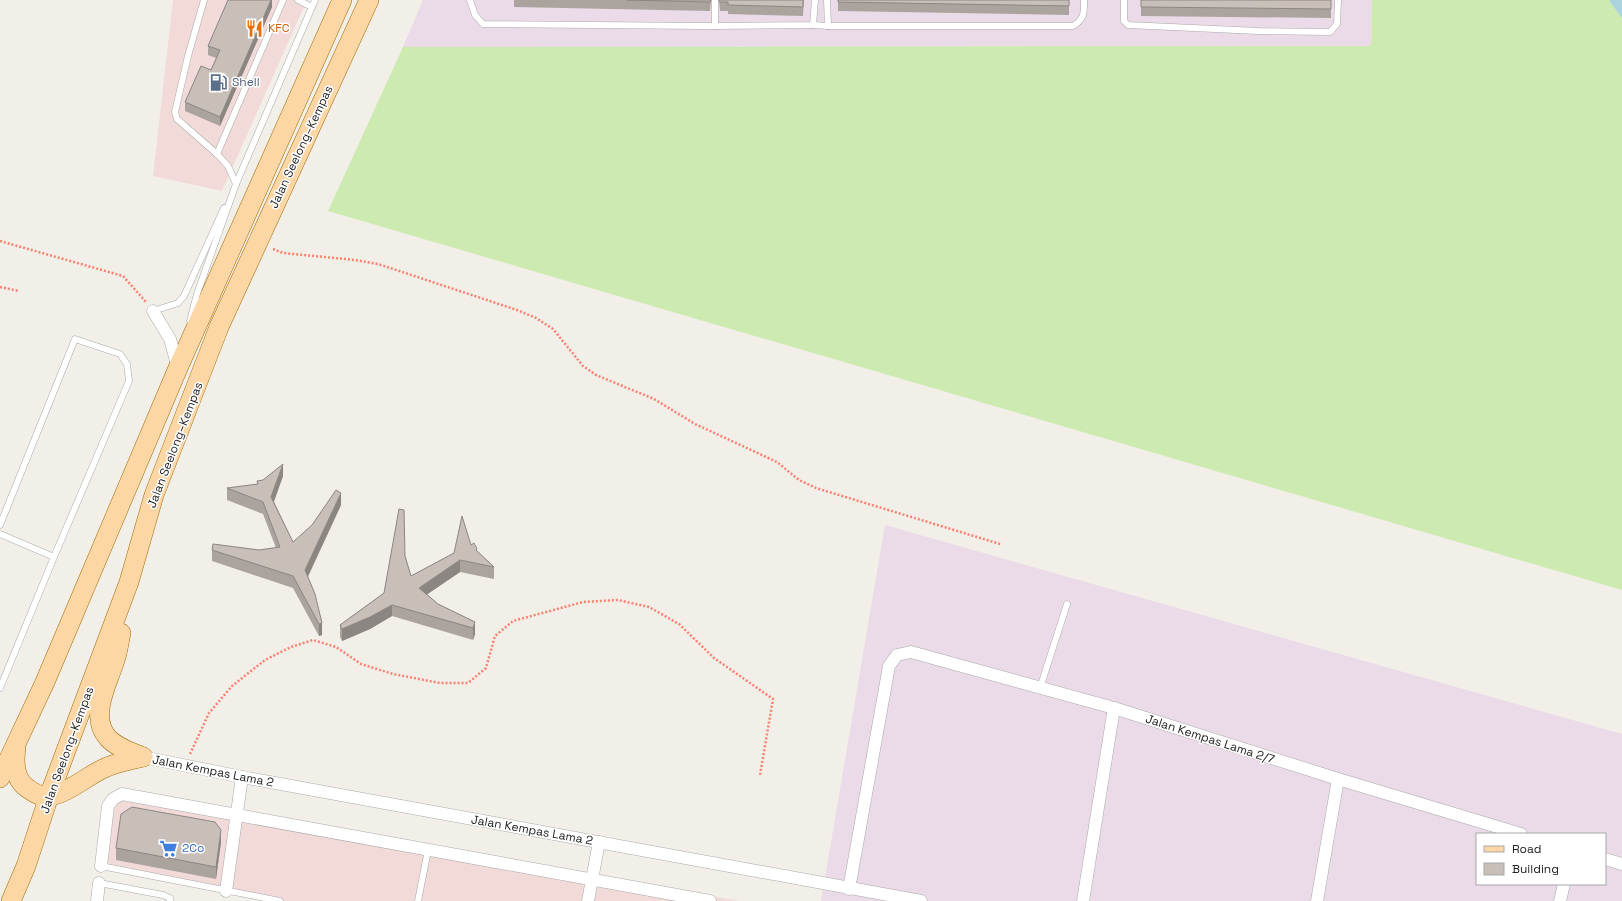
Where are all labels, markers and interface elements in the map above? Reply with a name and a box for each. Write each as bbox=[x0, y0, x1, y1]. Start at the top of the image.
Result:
restaurant icon: KFC bbox=[245, 18, 265, 38]
place label: KFC bbox=[268, 20, 290, 36]
fuel station icon: Shell bbox=[209, 72, 229, 92]
place label: Shell bbox=[232, 74, 260, 90]
street label: Jalan Seelong–Kempas bbox=[266, 83, 336, 211]
street label: Jalan Seelong–Kempas bbox=[144, 380, 206, 510]
street label: Jalan Seelong–Kempas bbox=[37, 684, 97, 816]
street label: Jalan Kempas Lama 2/7 bbox=[1143, 711, 1277, 767]
street label: Jalan Kempas Lama 2 bbox=[151, 751, 275, 791]
street label: Jalan Kempas Lama 2 bbox=[470, 811, 594, 849]
legend bbox=[1476, 833, 1606, 885]
supermarket icon: 2Co bbox=[159, 838, 179, 858]
place label: 2Co bbox=[182, 840, 204, 856]
text: Road bbox=[1512, 841, 1541, 857]
text: Building bbox=[1512, 861, 1559, 877]

